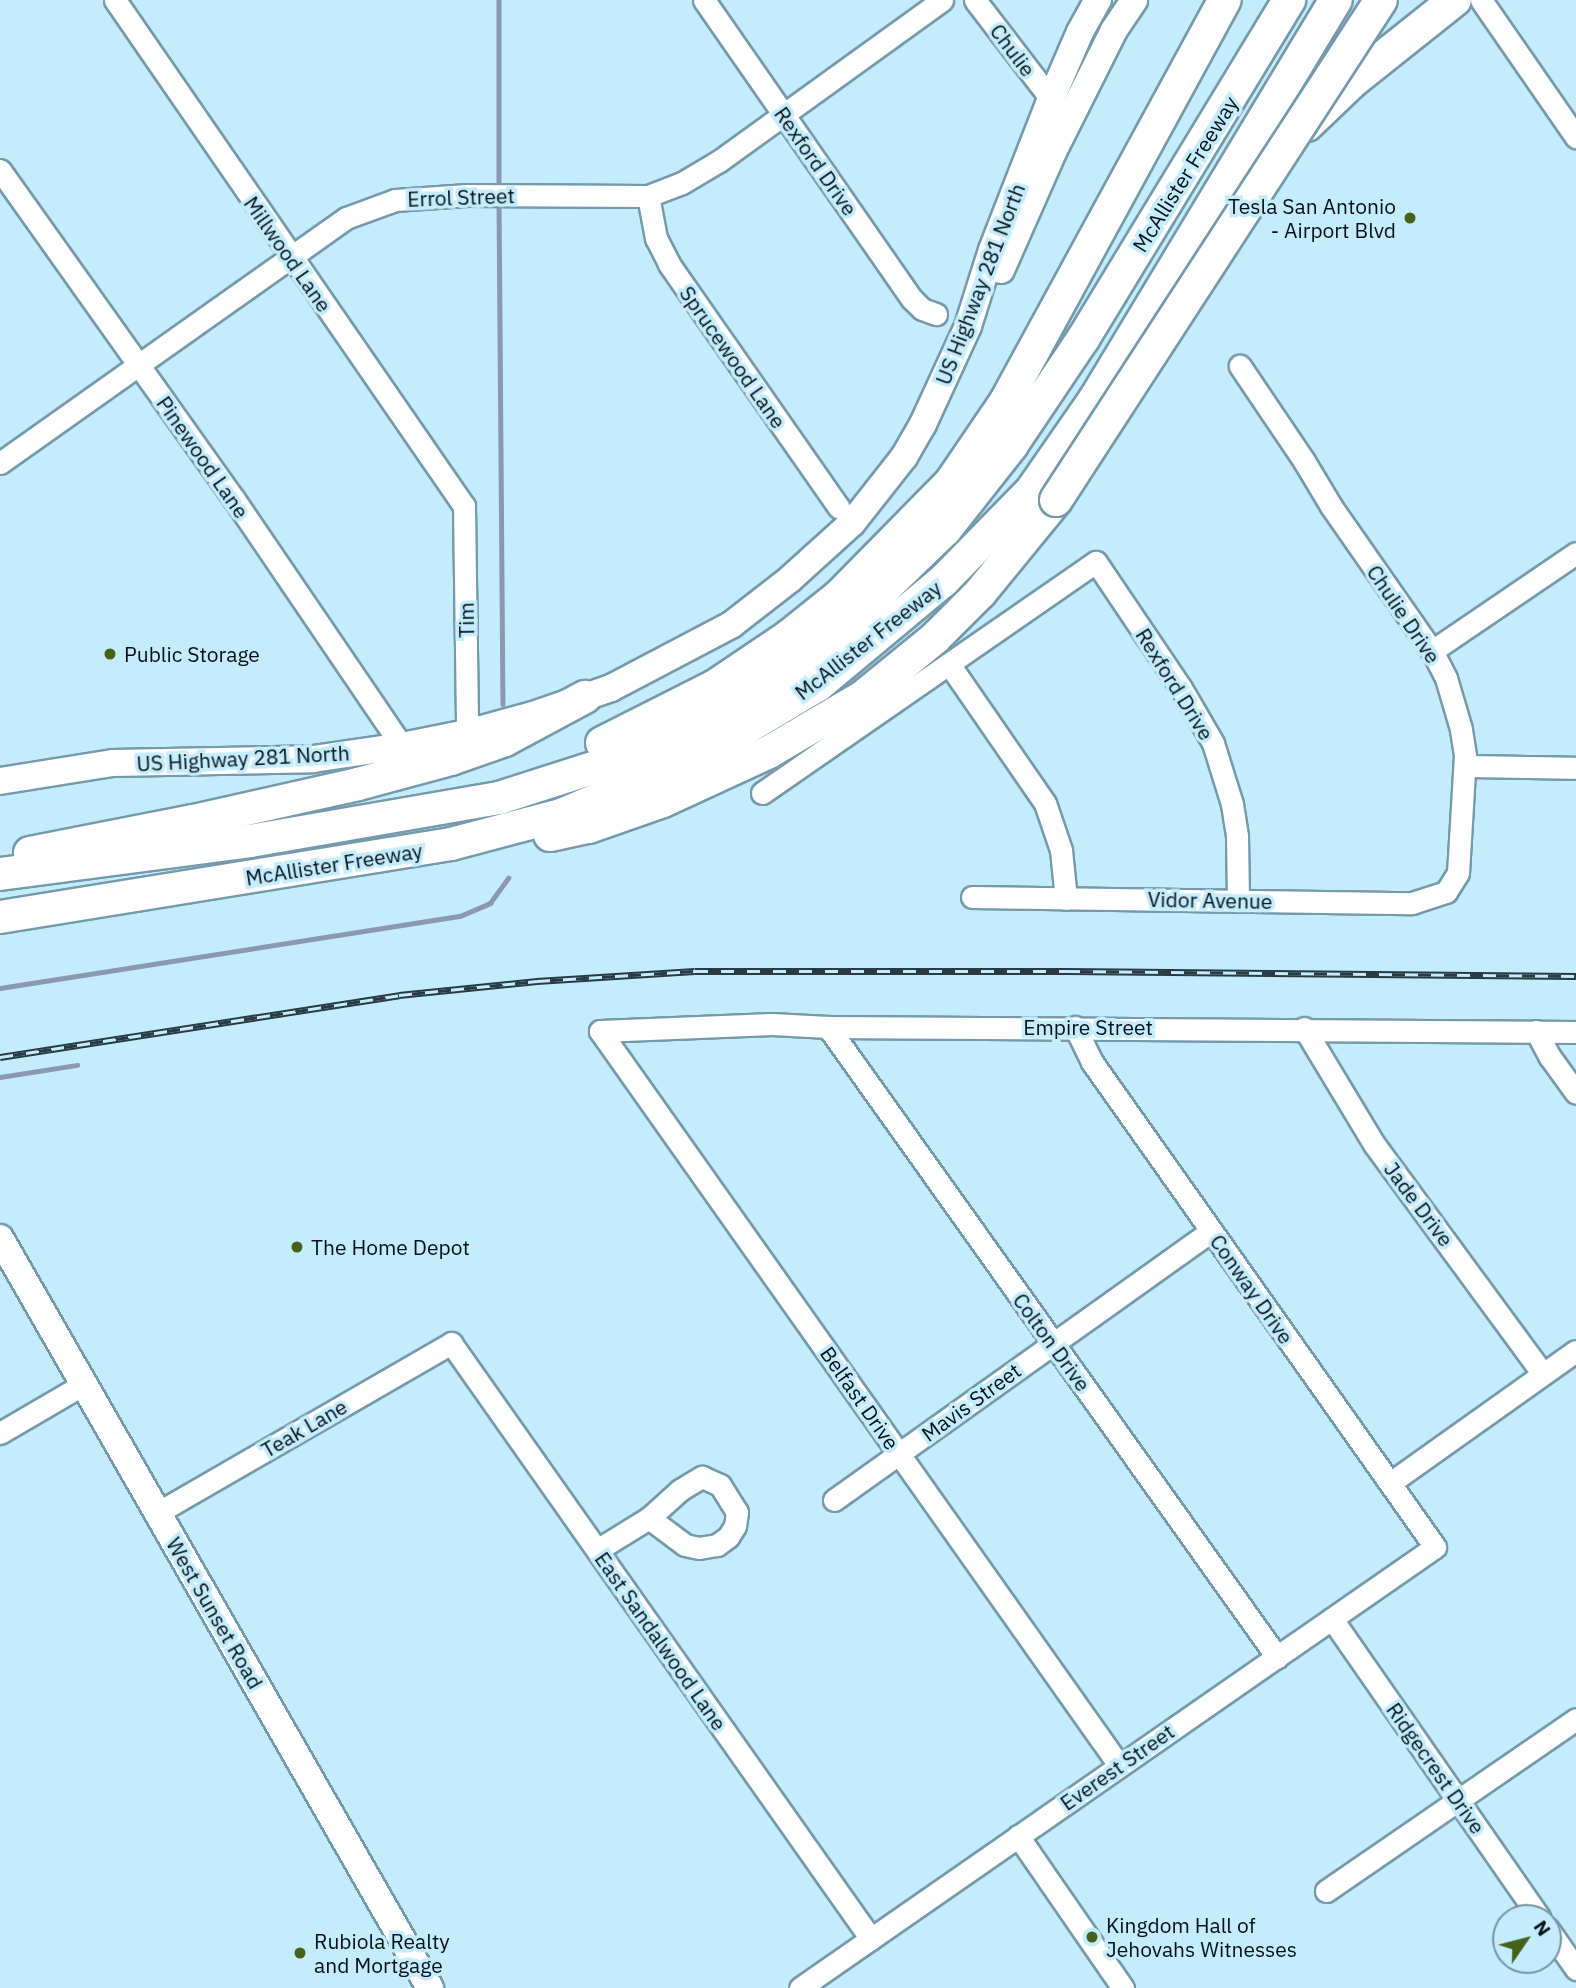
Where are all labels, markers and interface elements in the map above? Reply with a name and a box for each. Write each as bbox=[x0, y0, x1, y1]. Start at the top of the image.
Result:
street label: Chulie bbox=[985, 19, 1041, 81]
street label: McAllister Freeway bbox=[1127, 92, 1243, 256]
street label: Rexford Drive bbox=[769, 102, 863, 220]
street label: US Highway 281 North bbox=[930, 180, 1030, 388]
street label: Errol Street bbox=[407, 183, 515, 211]
street label: Millwood Lane bbox=[239, 191, 337, 317]
place label: Tesla San Antonio - Airport Blvd bbox=[1228, 193, 1396, 243]
marker: Tesla San Antonio - Airport Blvd bbox=[1402, 210, 1418, 226]
street label: Sprucewood Lane bbox=[675, 281, 791, 433]
street label: Pinewood Lane bbox=[152, 391, 254, 523]
street label: Chulie Drive bbox=[1362, 560, 1446, 668]
street label: McAllister Freeway bbox=[790, 575, 946, 705]
street label: Tim bbox=[453, 602, 479, 638]
street label: Rexford Drive bbox=[1131, 623, 1219, 745]
place label: Public Storage bbox=[124, 641, 260, 667]
marker: Public Storage bbox=[102, 646, 118, 662]
street label: US Highway 281 North bbox=[136, 740, 350, 776]
street label: McAllister Freeway bbox=[244, 838, 424, 890]
street label: Vidor Avenue bbox=[1147, 886, 1273, 914]
street label: Empire Street bbox=[1023, 1014, 1153, 1040]
street label: Jade Drive bbox=[1379, 1157, 1459, 1251]
street label: Conway Drive bbox=[1205, 1229, 1299, 1349]
place label: The Home Depot bbox=[311, 1234, 470, 1260]
marker: The Home Depot bbox=[289, 1239, 305, 1255]
street label: Colton Drive bbox=[1008, 1288, 1096, 1396]
street label: Belfast Drive bbox=[815, 1342, 905, 1454]
street label: Mavis Street bbox=[916, 1358, 1026, 1446]
street label: Teak Lane bbox=[257, 1393, 351, 1463]
street label: West Sunset Road bbox=[161, 1533, 269, 1693]
street label: East Sandalwood Lane bbox=[590, 1547, 732, 1735]
street label: Ridgecrest Drive bbox=[1381, 1698, 1491, 1838]
street label: Everest Street bbox=[1055, 1719, 1179, 1815]
north arrow bbox=[1492, 1904, 1562, 1974]
place label: Kingdom Hall of Jehovahs Witnesses bbox=[1106, 1912, 1297, 1962]
text: N bbox=[1529, 1916, 1556, 1941]
place label: Rubiola Realty and Mortgage bbox=[314, 1928, 450, 1978]
marker: Kingdom Hall of Jehovahs Witnesses bbox=[1084, 1929, 1100, 1945]
marker: Rubiola Realty and Mortgage bbox=[292, 1945, 308, 1961]

